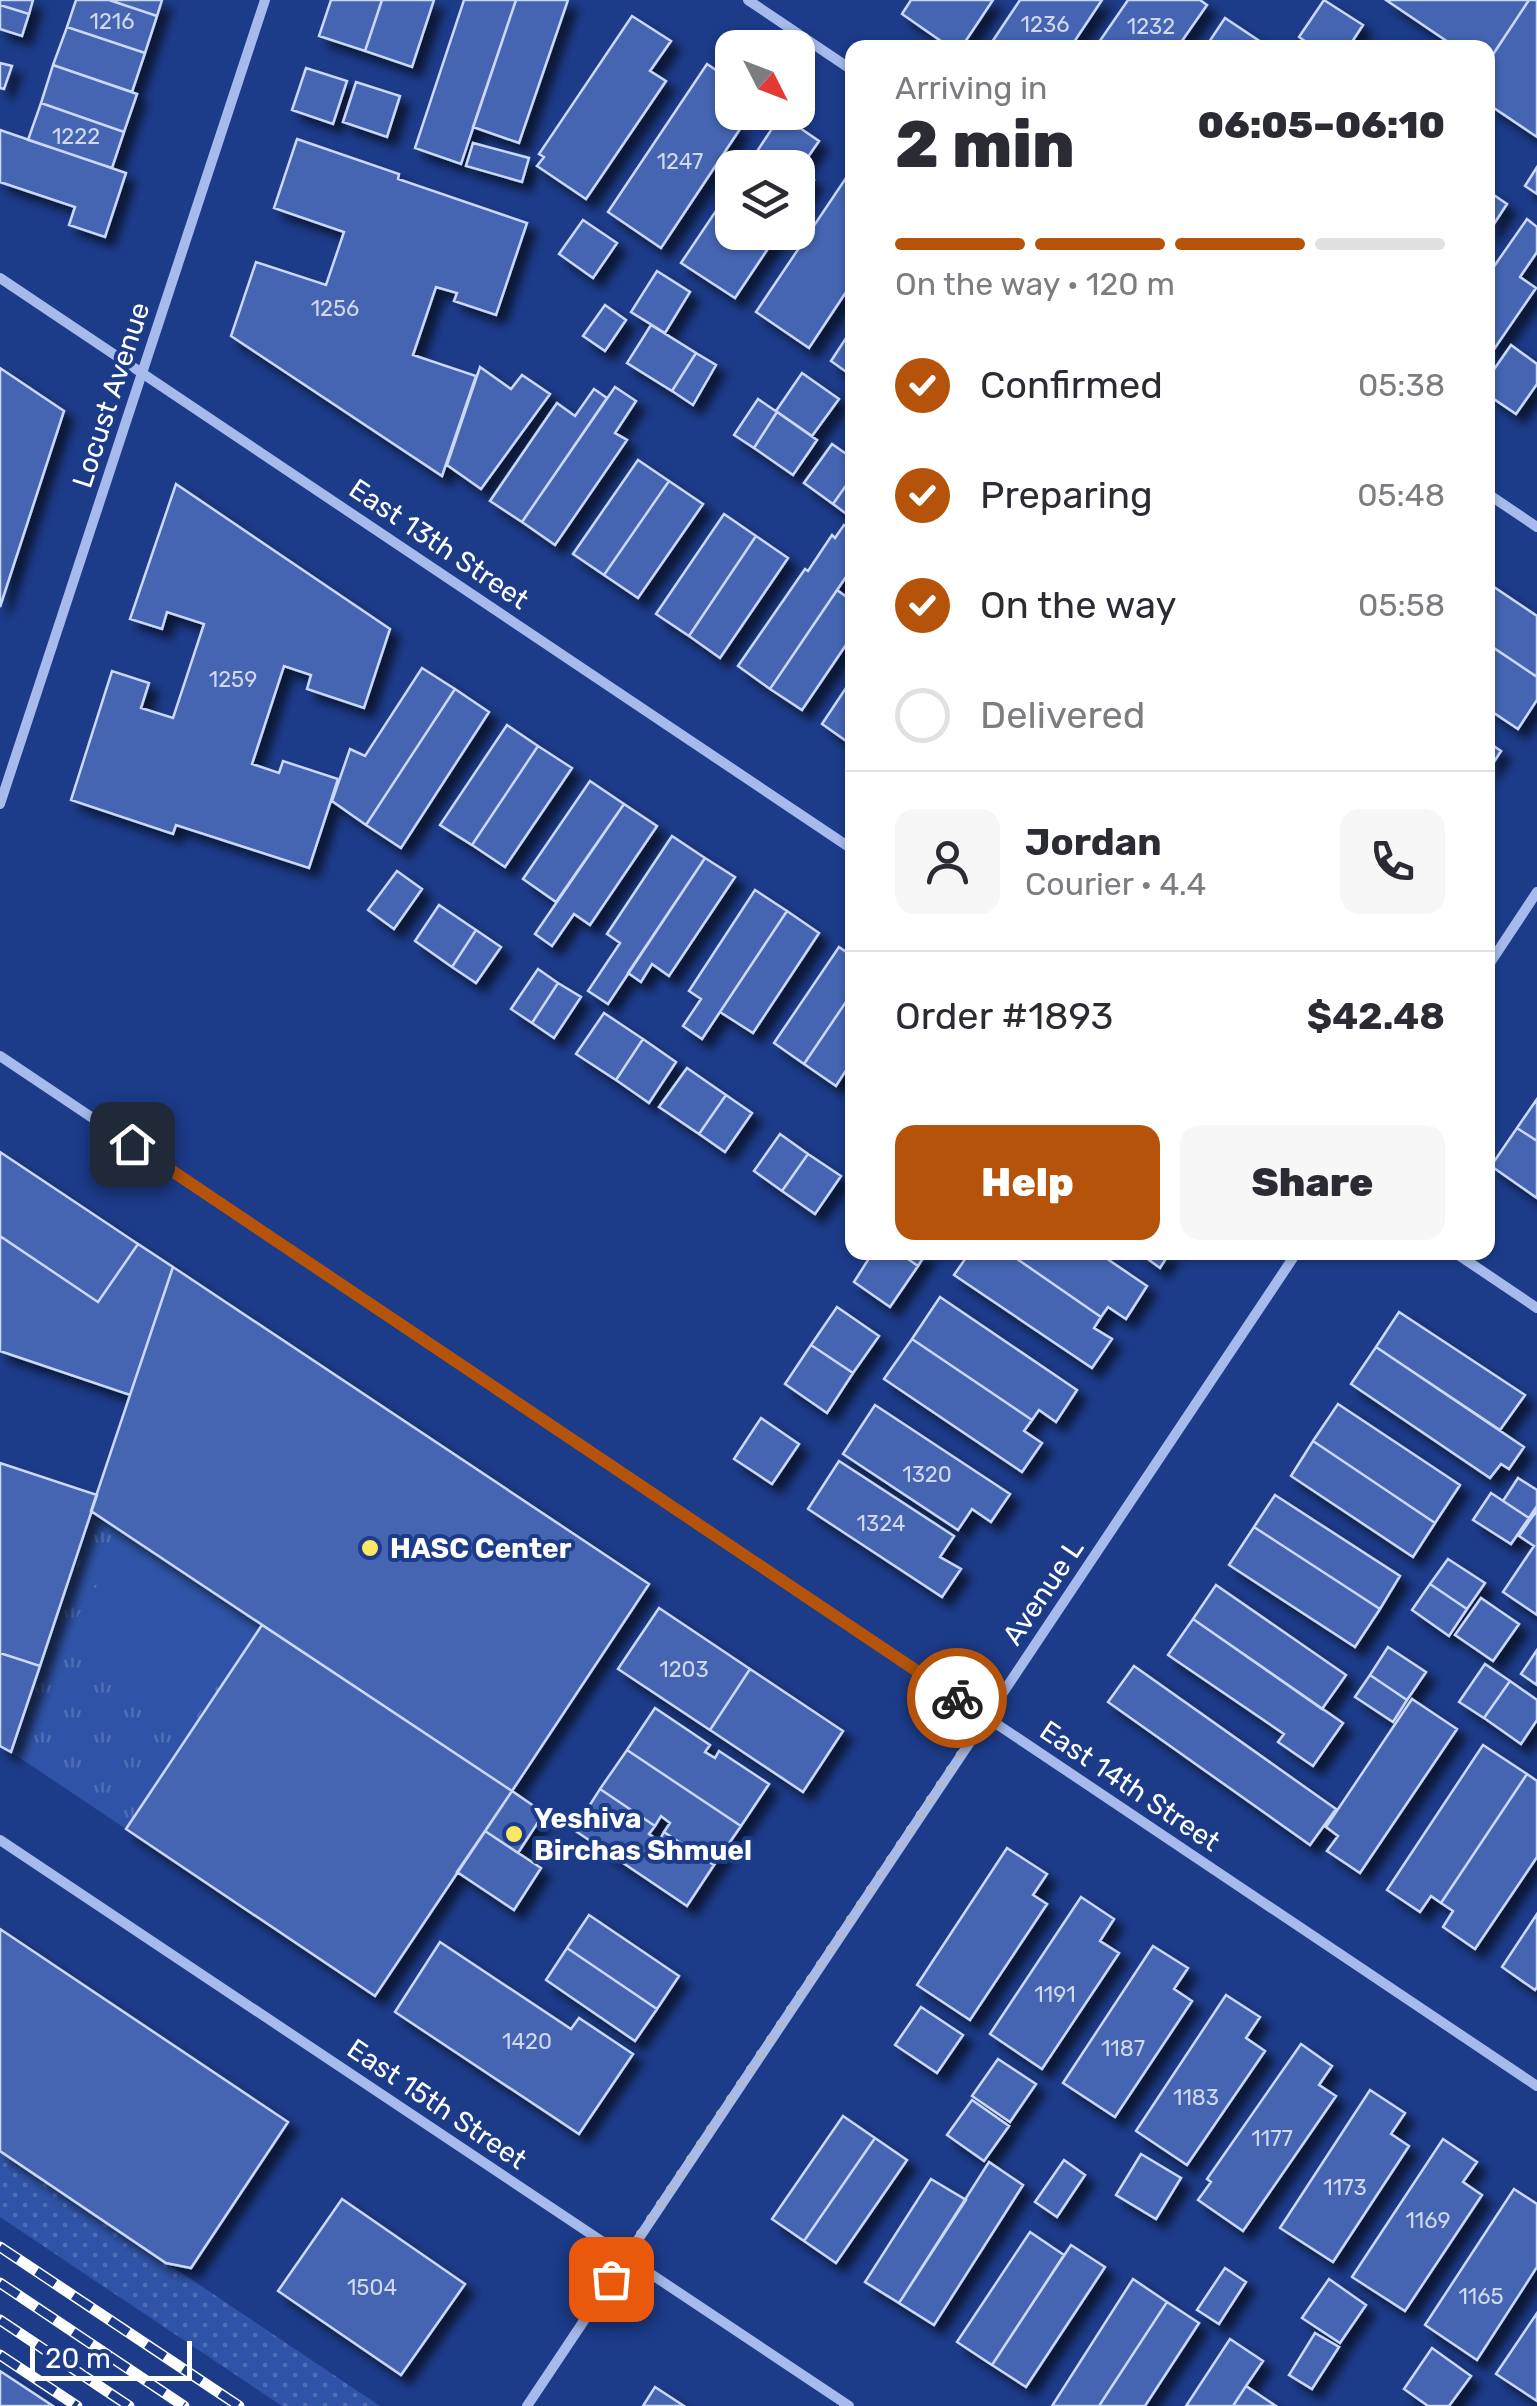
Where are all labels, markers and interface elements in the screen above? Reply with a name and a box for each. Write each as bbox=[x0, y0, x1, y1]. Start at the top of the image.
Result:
house number: 1216 bbox=[89, 8, 135, 35]
house number: 1236 bbox=[1021, 11, 1069, 38]
house number: 1232 bbox=[1127, 13, 1175, 40]
north arrow bbox=[715, 30, 815, 130]
map controls bbox=[715, 30, 815, 250]
text: Arriving in bbox=[895, 69, 1047, 107]
text: 06:05–06:10 bbox=[1198, 102, 1445, 148]
text: 2 min bbox=[895, 106, 1075, 183]
house number: 1222 bbox=[52, 123, 100, 150]
house number: 1247 bbox=[657, 148, 703, 175]
button: layers bbox=[715, 150, 815, 250]
text: On the way · 120 m bbox=[895, 265, 1175, 303]
house number: 1256 bbox=[311, 295, 359, 322]
street label: Locust Avenue bbox=[65, 298, 157, 492]
icon: check bbox=[895, 358, 950, 413]
text: Confirmed bbox=[980, 362, 1163, 408]
text: 05:38 bbox=[1358, 366, 1445, 404]
icon: check bbox=[895, 468, 950, 523]
street label: East 13th Street bbox=[343, 472, 535, 616]
text: Preparing bbox=[980, 472, 1153, 518]
text: 05:48 bbox=[1357, 476, 1445, 514]
icon: check bbox=[895, 578, 950, 633]
text: On the way bbox=[980, 582, 1176, 628]
text: 05:58 bbox=[1358, 586, 1445, 624]
house number: 1259 bbox=[209, 666, 257, 693]
text: Delivered bbox=[980, 692, 1145, 738]
button: person bbox=[895, 809, 1000, 914]
button: phone bbox=[1340, 809, 1445, 914]
text: Jordan bbox=[1025, 819, 1162, 865]
text: Courier · 4.4 bbox=[1025, 865, 1206, 903]
text: Order #1893 bbox=[895, 993, 1113, 1039]
text: $42.48 bbox=[1307, 993, 1445, 1039]
pin bbox=[90, 1102, 175, 1187]
icon: home bbox=[105, 1117, 160, 1172]
button: Help bbox=[895, 1125, 1160, 1240]
button: Share bbox=[1180, 1125, 1445, 1240]
house number: 1320 bbox=[902, 1461, 952, 1488]
house number: 1324 bbox=[857, 1510, 906, 1537]
place label: HASC Center bbox=[390, 1532, 572, 1565]
street label: Avenue L bbox=[996, 1533, 1091, 1651]
marker: HASC Center bbox=[359, 1537, 381, 1559]
courier bbox=[907, 1648, 1007, 1748]
house number: 1203 bbox=[659, 1656, 709, 1683]
icon: bike bbox=[930, 1671, 985, 1726]
street label: East 14th Street bbox=[1034, 1714, 1226, 1858]
place label: Yeshiva Birchas Shmuel bbox=[534, 1802, 752, 1867]
marker: Yeshiva Birchas Shmuel bbox=[503, 1823, 525, 1845]
house number: 1191 bbox=[1034, 1981, 1076, 2008]
house number: 1420 bbox=[502, 2028, 552, 2055]
street label: East 15th Street bbox=[341, 2032, 533, 2176]
house number: 1187 bbox=[1101, 2035, 1145, 2062]
house number: 1183 bbox=[1173, 2084, 1219, 2111]
house number: 1177 bbox=[1251, 2125, 1293, 2152]
house number: 1173 bbox=[1323, 2174, 1367, 2201]
house number: 1169 bbox=[1405, 2207, 1451, 2234]
pin bbox=[569, 2237, 654, 2322]
icon: bag bbox=[584, 2252, 639, 2307]
house number: 1504 bbox=[347, 2274, 397, 2301]
house number: 1165 bbox=[1458, 2283, 1504, 2310]
scale bar bbox=[30, 2336, 192, 2380]
text: 20 m bbox=[45, 2342, 111, 2375]

